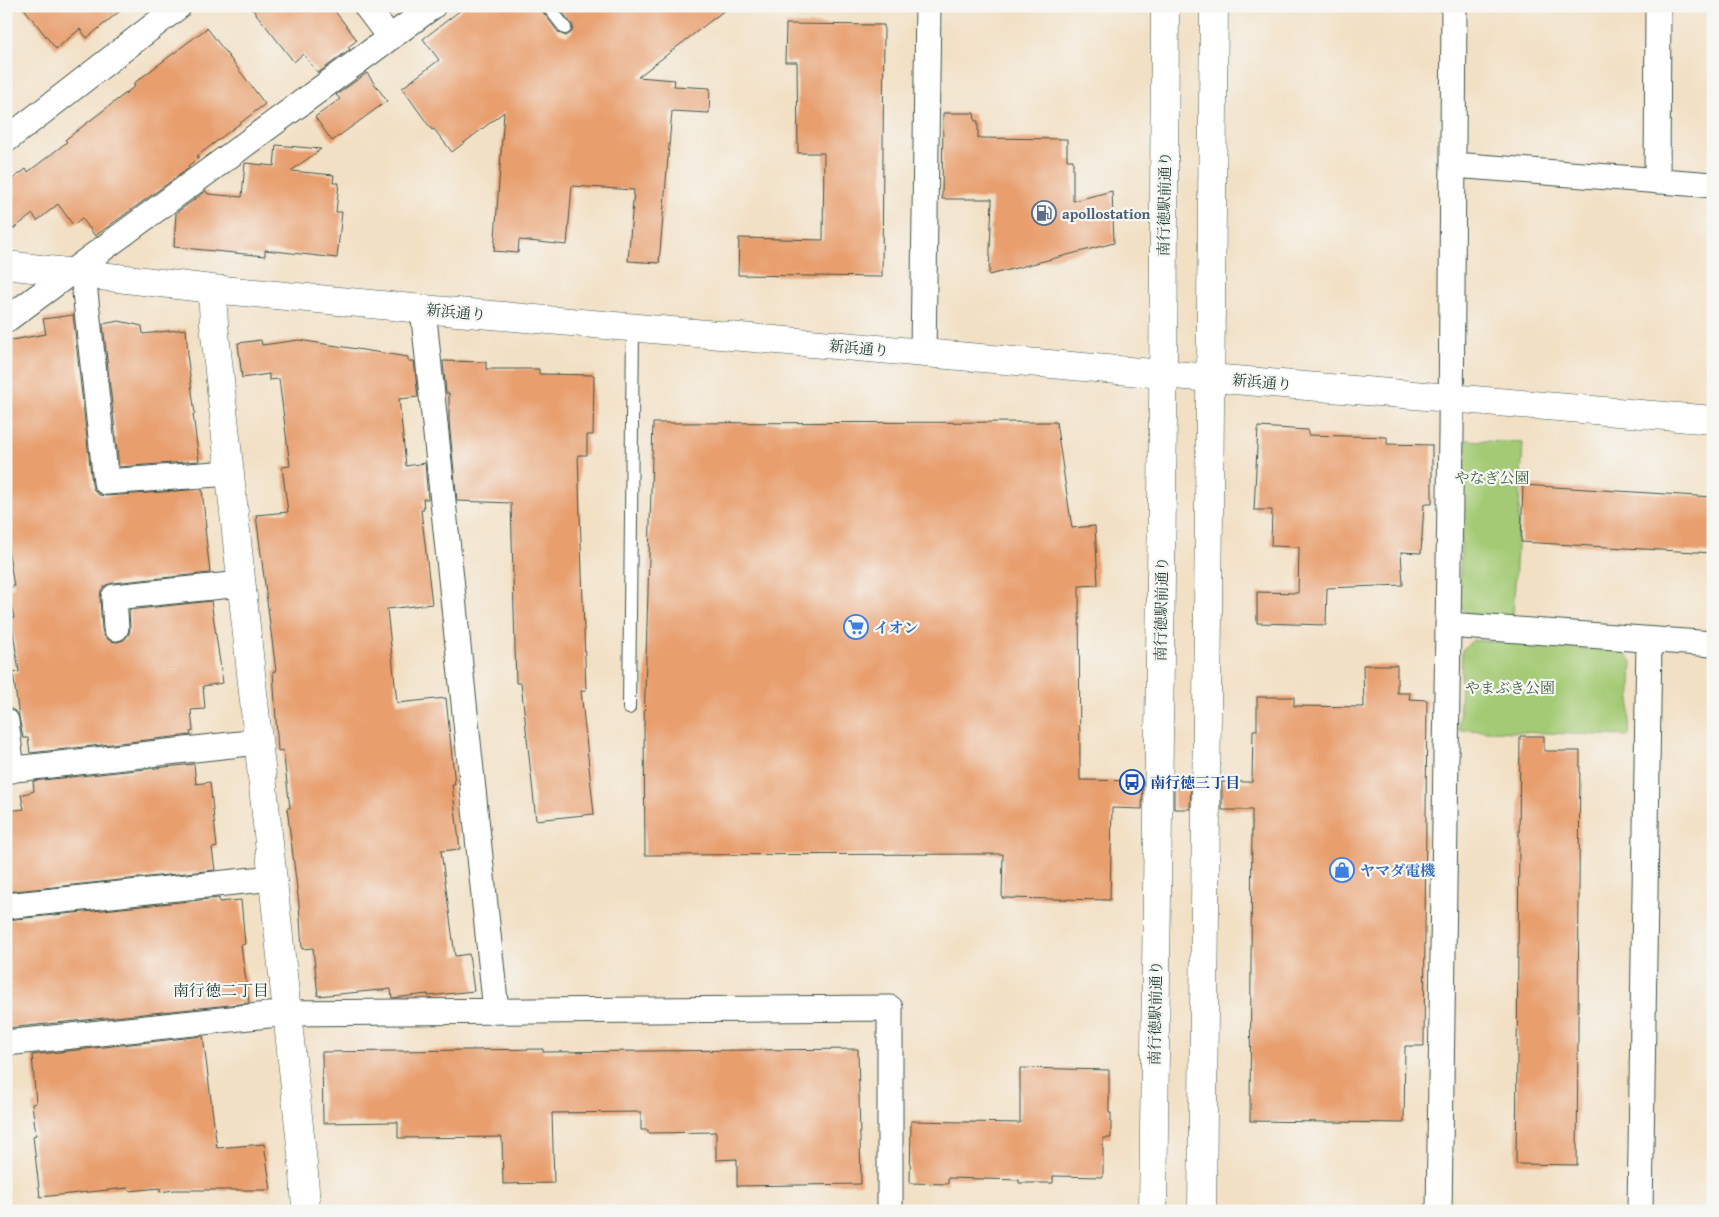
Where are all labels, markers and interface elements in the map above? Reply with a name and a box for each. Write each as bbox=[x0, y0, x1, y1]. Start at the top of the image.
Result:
street label: 南行徳駅前通り bbox=[1153, 151, 1175, 257]
fuel station icon: apollostation bbox=[1031, 200, 1057, 226]
place label: apollostation bbox=[1062, 203, 1151, 224]
street label: 新浜通り bbox=[425, 299, 487, 325]
street label: 新浜通り bbox=[828, 335, 890, 361]
street label: 新浜通り bbox=[1231, 369, 1293, 395]
park label: やなぎ公園 bbox=[1454, 467, 1530, 488]
street label: 南行徳駅前通り bbox=[1150, 556, 1172, 662]
supermarket icon: イオン bbox=[843, 614, 869, 640]
place label: イオン bbox=[874, 617, 919, 638]
park label: やまぶき公園 bbox=[1465, 677, 1555, 698]
bus stop icon: 南行徳三丁目 bbox=[1119, 769, 1145, 795]
place label: 南行徳三丁目 bbox=[1150, 772, 1240, 793]
shop icon: ヤマダ電機 bbox=[1329, 857, 1355, 883]
place label: ヤマダ電機 bbox=[1360, 860, 1435, 881]
street label: 南行徳駅前通り bbox=[1144, 960, 1166, 1066]
district label: 南行徳二丁目 bbox=[173, 978, 269, 1002]

